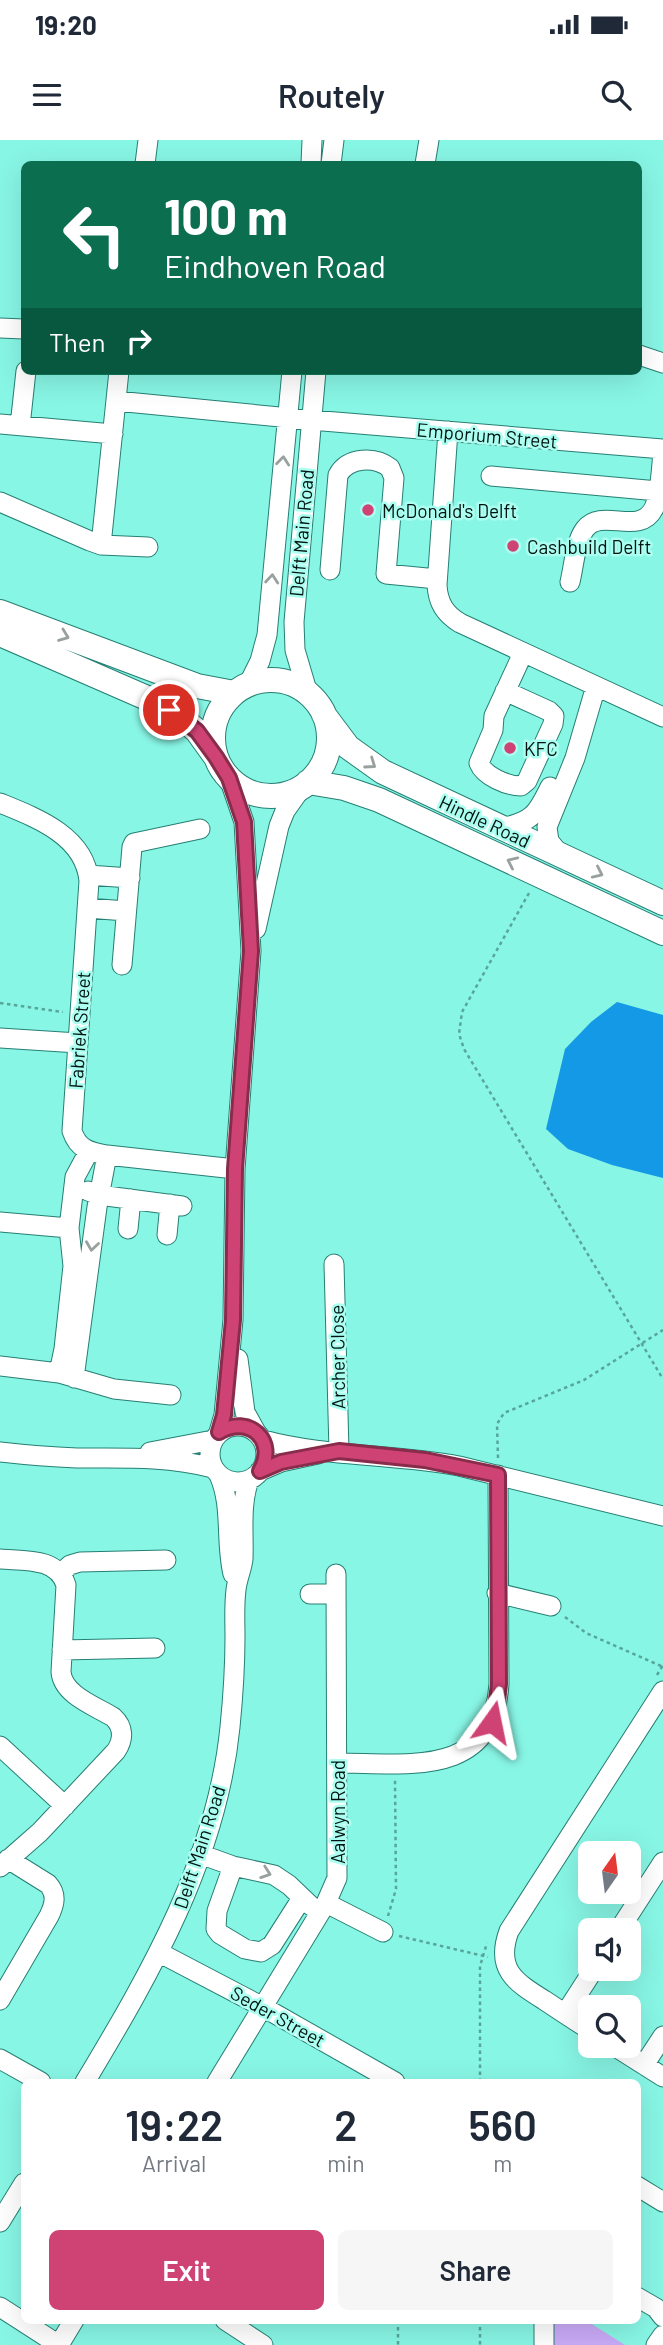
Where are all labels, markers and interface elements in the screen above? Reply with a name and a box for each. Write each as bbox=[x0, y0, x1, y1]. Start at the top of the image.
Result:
text: 19:20 bbox=[35, 9, 97, 40]
icon: menu bbox=[28, 76, 66, 114]
text: Routely bbox=[278, 76, 385, 114]
icon: search bbox=[597, 76, 635, 114]
text: 100 m bbox=[164, 186, 288, 245]
icon: left bbox=[49, 189, 140, 280]
text: Eindhoven Road bbox=[164, 246, 386, 284]
icon: right bbox=[120, 322, 158, 360]
text: Then bbox=[49, 326, 106, 357]
street label: Emporium Street bbox=[416, 417, 558, 453]
one-way arrow bbox=[275, 455, 290, 466]
street label: Delft Main Road bbox=[284, 468, 318, 598]
place label: McDonald's Delft bbox=[382, 499, 517, 522]
marker: McDonald's Delft bbox=[360, 502, 376, 518]
place label: Cashbuild Delft bbox=[527, 535, 651, 558]
marker: Cashbuild Delft bbox=[505, 538, 521, 554]
one-way arrow bbox=[264, 574, 279, 585]
one-way arrow bbox=[57, 628, 69, 642]
pin bbox=[139, 680, 199, 740]
icon: arrive bbox=[150, 691, 188, 729]
place label: KFC bbox=[524, 737, 558, 760]
marker: KFC bbox=[502, 740, 518, 756]
one-way arrow bbox=[363, 756, 376, 768]
street label: Hindle Road bbox=[436, 790, 534, 852]
one-way arrow bbox=[507, 857, 519, 871]
one-way arrow bbox=[591, 865, 603, 879]
street label: Fabriek Street bbox=[63, 971, 95, 1089]
one-way arrow bbox=[84, 1240, 99, 1252]
street label: Archer Close bbox=[325, 1304, 349, 1410]
position arrow bbox=[455, 1685, 529, 1759]
street label: Aalwyn Road bbox=[326, 1760, 349, 1864]
street label: Delft Main Road bbox=[168, 1783, 230, 1911]
north arrow bbox=[578, 1841, 640, 1904]
map controls bbox=[578, 1841, 641, 2058]
one-way arrow bbox=[259, 1865, 271, 1879]
button: sound bbox=[578, 1918, 641, 1981]
street label: Seder Street bbox=[227, 1981, 329, 2051]
button: search bbox=[578, 1995, 641, 2058]
text: 19:22 bbox=[125, 2099, 223, 2149]
text: 2 bbox=[334, 2099, 357, 2149]
text: 560 bbox=[469, 2099, 537, 2149]
text: Arrival bbox=[142, 2149, 206, 2177]
text: min bbox=[327, 2149, 365, 2177]
text: m bbox=[493, 2149, 512, 2177]
button: Exit bbox=[49, 2230, 324, 2310]
button: Share bbox=[338, 2230, 613, 2310]

